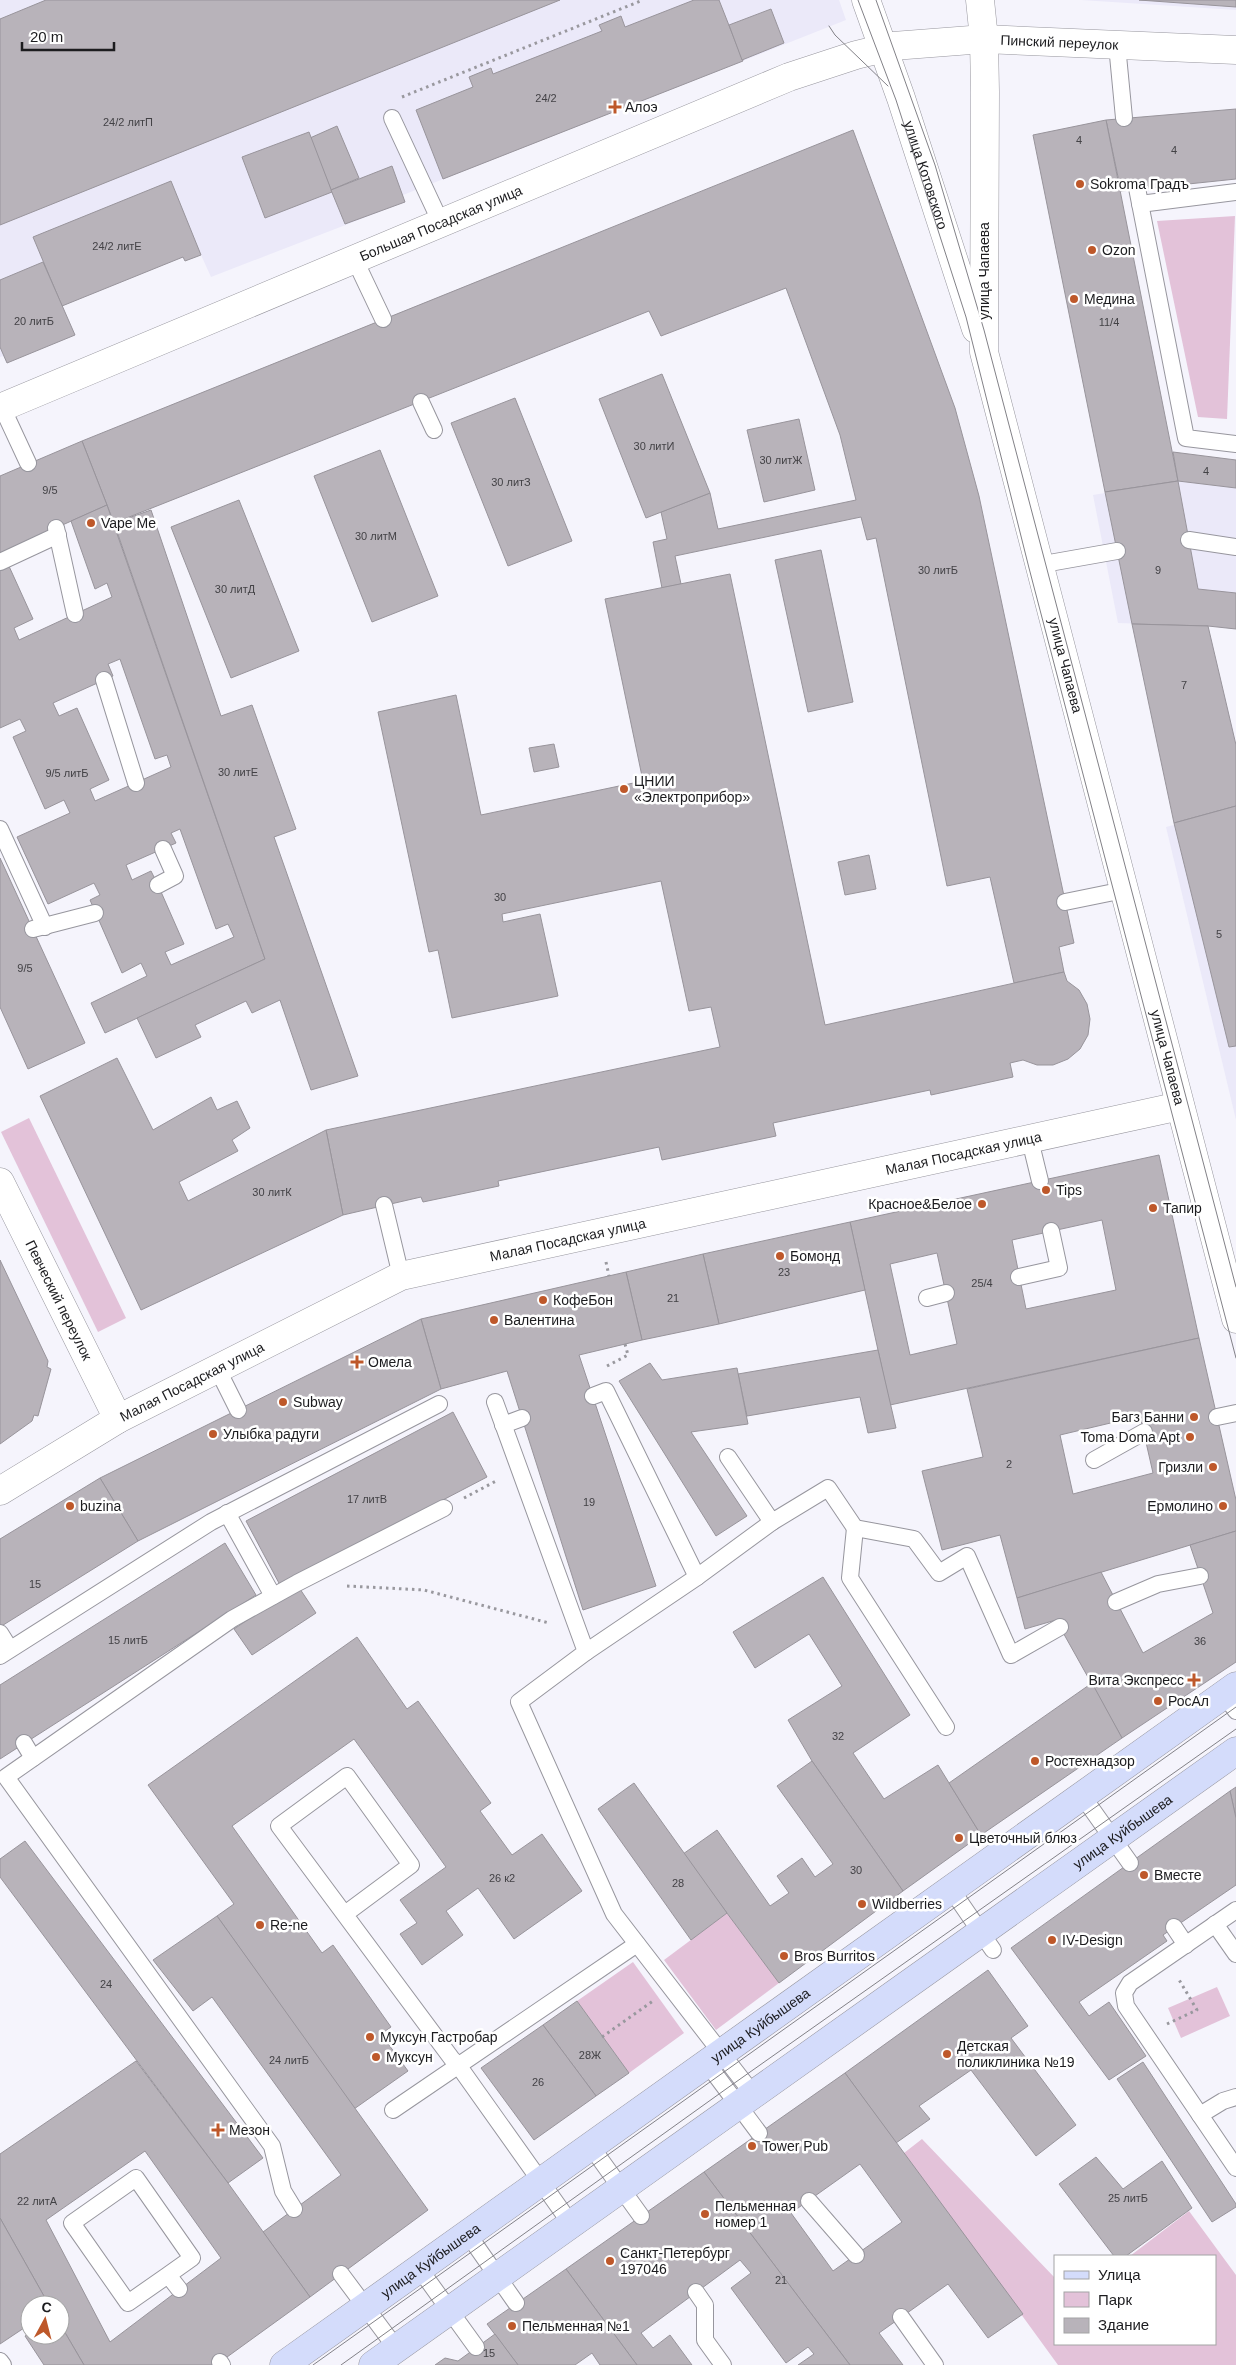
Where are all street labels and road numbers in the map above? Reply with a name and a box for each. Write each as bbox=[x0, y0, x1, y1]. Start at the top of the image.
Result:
street label: Пинский переулок bbox=[1000, 32, 1120, 53]
street label: улица Котовского bbox=[901, 119, 951, 231]
street label: Большая Посадская улица bbox=[357, 182, 525, 264]
street label: улица Чапаева bbox=[976, 222, 992, 320]
street label: улица Чапаева bbox=[1046, 616, 1086, 715]
street label: улица Чапаева bbox=[1148, 1008, 1188, 1107]
street label: Малая Посадская улица bbox=[884, 1128, 1043, 1178]
street label: Малая Посадская улица bbox=[488, 1215, 647, 1264]
street label: Певческий переулок bbox=[22, 1237, 96, 1364]
street label: Малая Посадская улица bbox=[117, 1339, 267, 1425]
street label: улица Куйбышева bbox=[1070, 1791, 1175, 1872]
street label: улица Куйбышева bbox=[708, 1985, 813, 2066]
street label: улица Куйбышева bbox=[378, 2220, 483, 2301]

